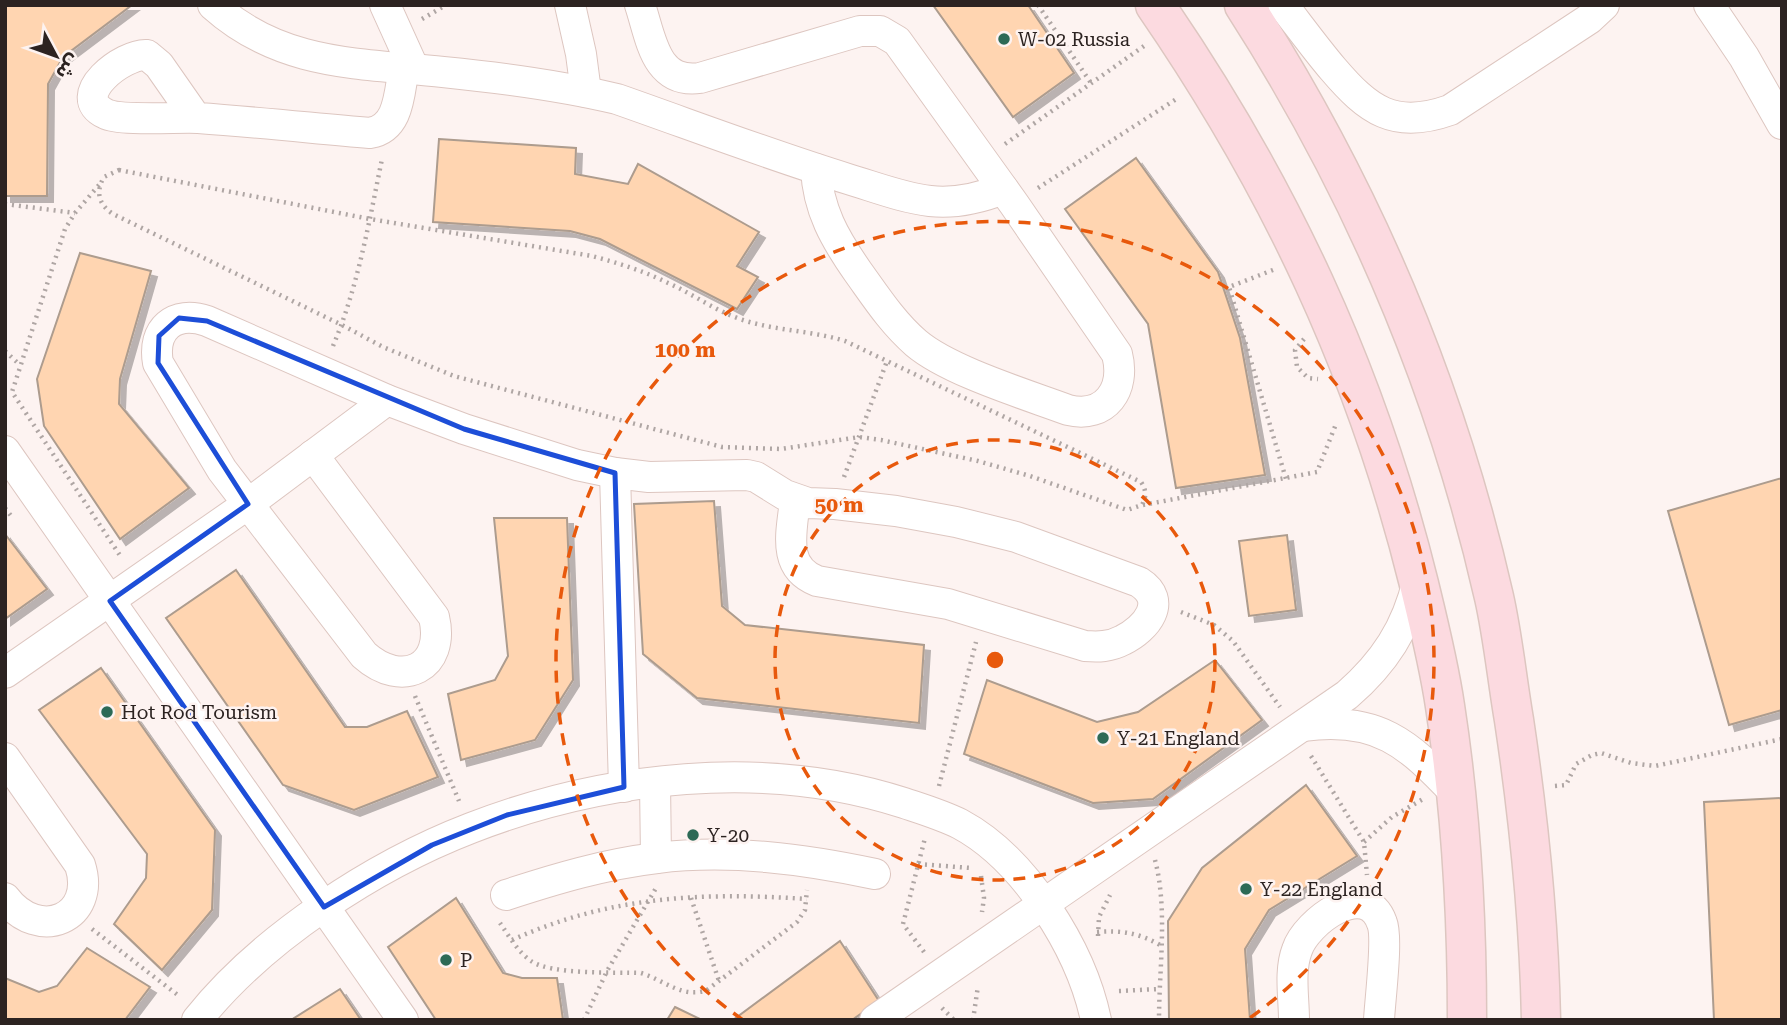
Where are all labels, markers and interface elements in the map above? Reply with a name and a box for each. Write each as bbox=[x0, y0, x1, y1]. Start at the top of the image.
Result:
north arrow bbox=[21, 21, 91, 91]
place label: W-02 Russia bbox=[1018, 28, 1131, 51]
marker: W-02 Russia bbox=[996, 31, 1012, 47]
text: ش bbox=[51, 49, 86, 84]
text: 100 m bbox=[655, 338, 715, 362]
text: 50 m bbox=[814, 493, 864, 517]
centre of rings bbox=[983, 648, 1007, 672]
place label: Hot Rod Tourism bbox=[121, 701, 277, 724]
marker: Hot Rod Tourism bbox=[99, 704, 115, 720]
place label: Y-21 England bbox=[1117, 727, 1240, 750]
marker: Y-21 England bbox=[1095, 730, 1111, 746]
place label: Y-20 bbox=[707, 824, 749, 847]
marker: Y-20 bbox=[685, 827, 701, 843]
place label: Y-22 England bbox=[1260, 878, 1383, 901]
marker: Y-22 England bbox=[1238, 881, 1254, 897]
place label: P bbox=[460, 949, 472, 972]
marker: P bbox=[438, 952, 454, 968]

